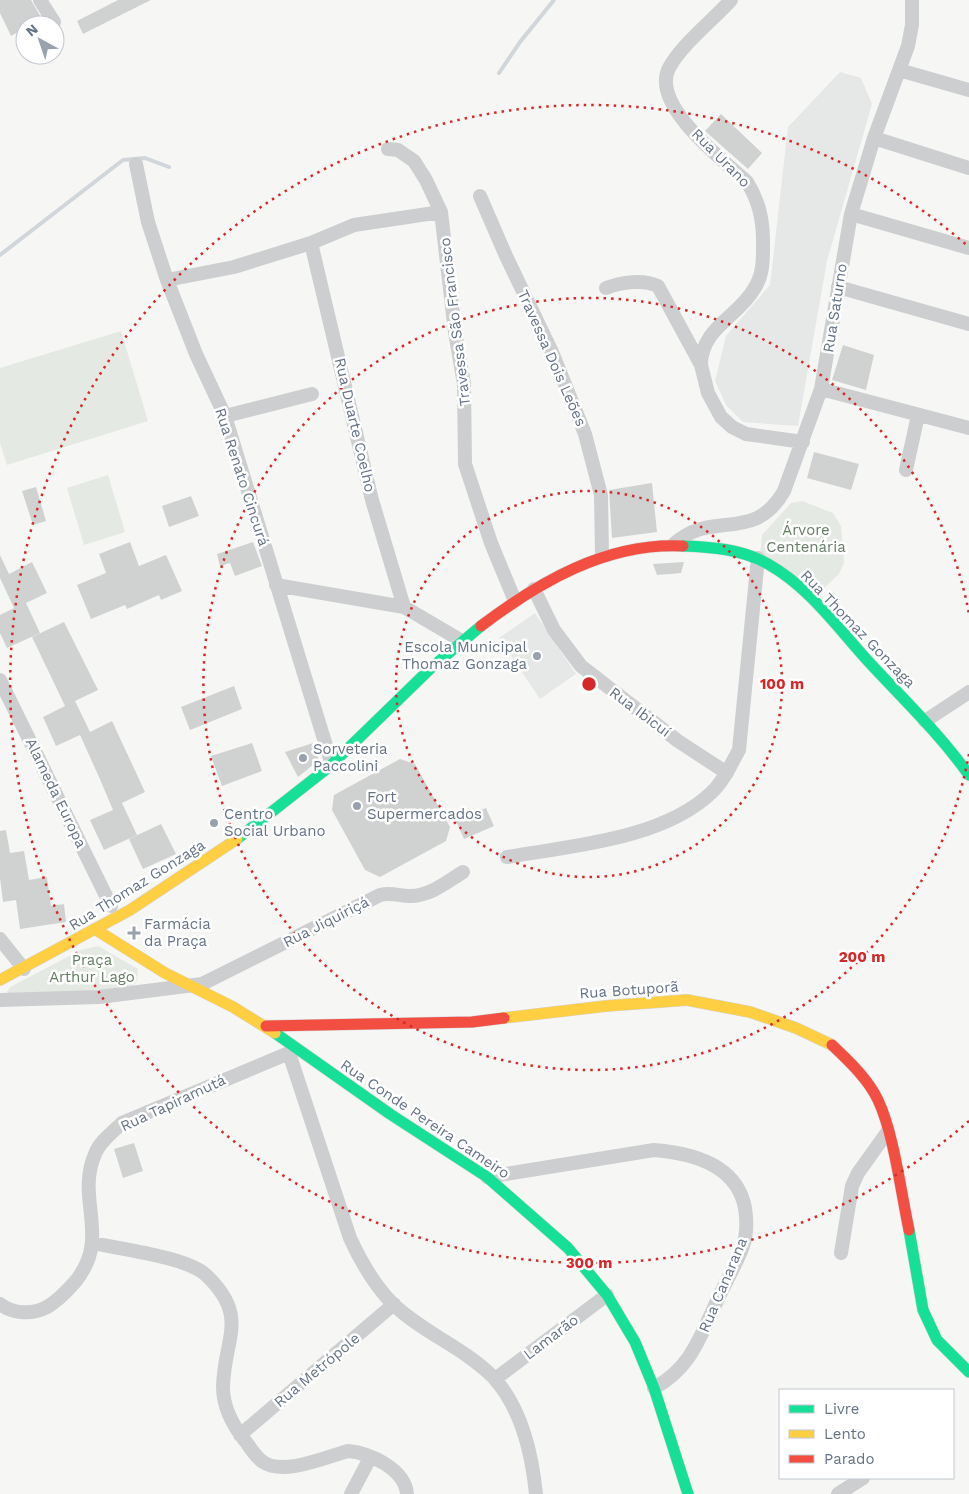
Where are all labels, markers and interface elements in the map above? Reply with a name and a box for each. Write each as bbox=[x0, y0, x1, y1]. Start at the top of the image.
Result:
north arrow bbox=[15, 15, 65, 65]
text: N bbox=[23, 21, 41, 40]
street label: Rua Urano bbox=[688, 125, 754, 191]
street label: Travessa São Francisco bbox=[436, 237, 474, 407]
street label: Rua Saturno bbox=[819, 262, 851, 354]
street label: Travessa Dois Leões bbox=[514, 287, 590, 429]
street label: Rua Duarte Coelho bbox=[331, 356, 379, 494]
street label: Rua Renato Cincurá bbox=[211, 406, 273, 549]
park label: Árvore Centenária bbox=[766, 521, 846, 556]
street label: Rua Thomaz Gonzaga bbox=[797, 566, 919, 692]
place label: Escola Municipal Thomaz Gonzaga bbox=[402, 638, 528, 673]
marker: Escola Municipal Thomaz Gonzaga bbox=[531, 650, 543, 662]
centre of rings bbox=[580, 675, 598, 693]
text: 100 m bbox=[760, 675, 804, 693]
street label: Rua Ibicuí bbox=[606, 683, 674, 741]
street label: Alameda Europa bbox=[22, 735, 91, 851]
place label: Sorveteria Paccolini bbox=[313, 740, 388, 775]
marker: Sorveteria Paccolini bbox=[297, 752, 309, 764]
place label: Fort Supermercados bbox=[367, 788, 482, 823]
marker: Fort Supermercados bbox=[351, 800, 363, 812]
place label: Centro Social Urbano bbox=[224, 805, 326, 840]
marker: Centro Social Urbano bbox=[208, 817, 220, 829]
street label: Rua Thomaz Gonzaga bbox=[66, 836, 209, 934]
street label: Rua Jiquiriçá bbox=[280, 892, 372, 951]
place label: Farmácia da Praça bbox=[144, 915, 211, 950]
marker: Farmácia da Praça bbox=[128, 927, 140, 939]
text: 200 m bbox=[839, 948, 885, 966]
park label: Praça Arthur Lago bbox=[49, 951, 135, 986]
street label: Rua Botuporã bbox=[579, 978, 680, 1002]
street label: Rua Conde Pereira Cameiro bbox=[337, 1056, 513, 1182]
street label: Rua Tapiramutá bbox=[118, 1071, 229, 1135]
street label: Rua Canarana bbox=[695, 1235, 751, 1335]
text: 300 m bbox=[566, 1254, 612, 1272]
street label: Lamarão bbox=[520, 1311, 582, 1363]
street label: Rua Metrópole bbox=[271, 1329, 363, 1411]
legend bbox=[779, 1389, 954, 1479]
text: Livre bbox=[824, 1400, 859, 1418]
text: Lento bbox=[824, 1425, 866, 1443]
text: Parado bbox=[824, 1450, 874, 1468]

